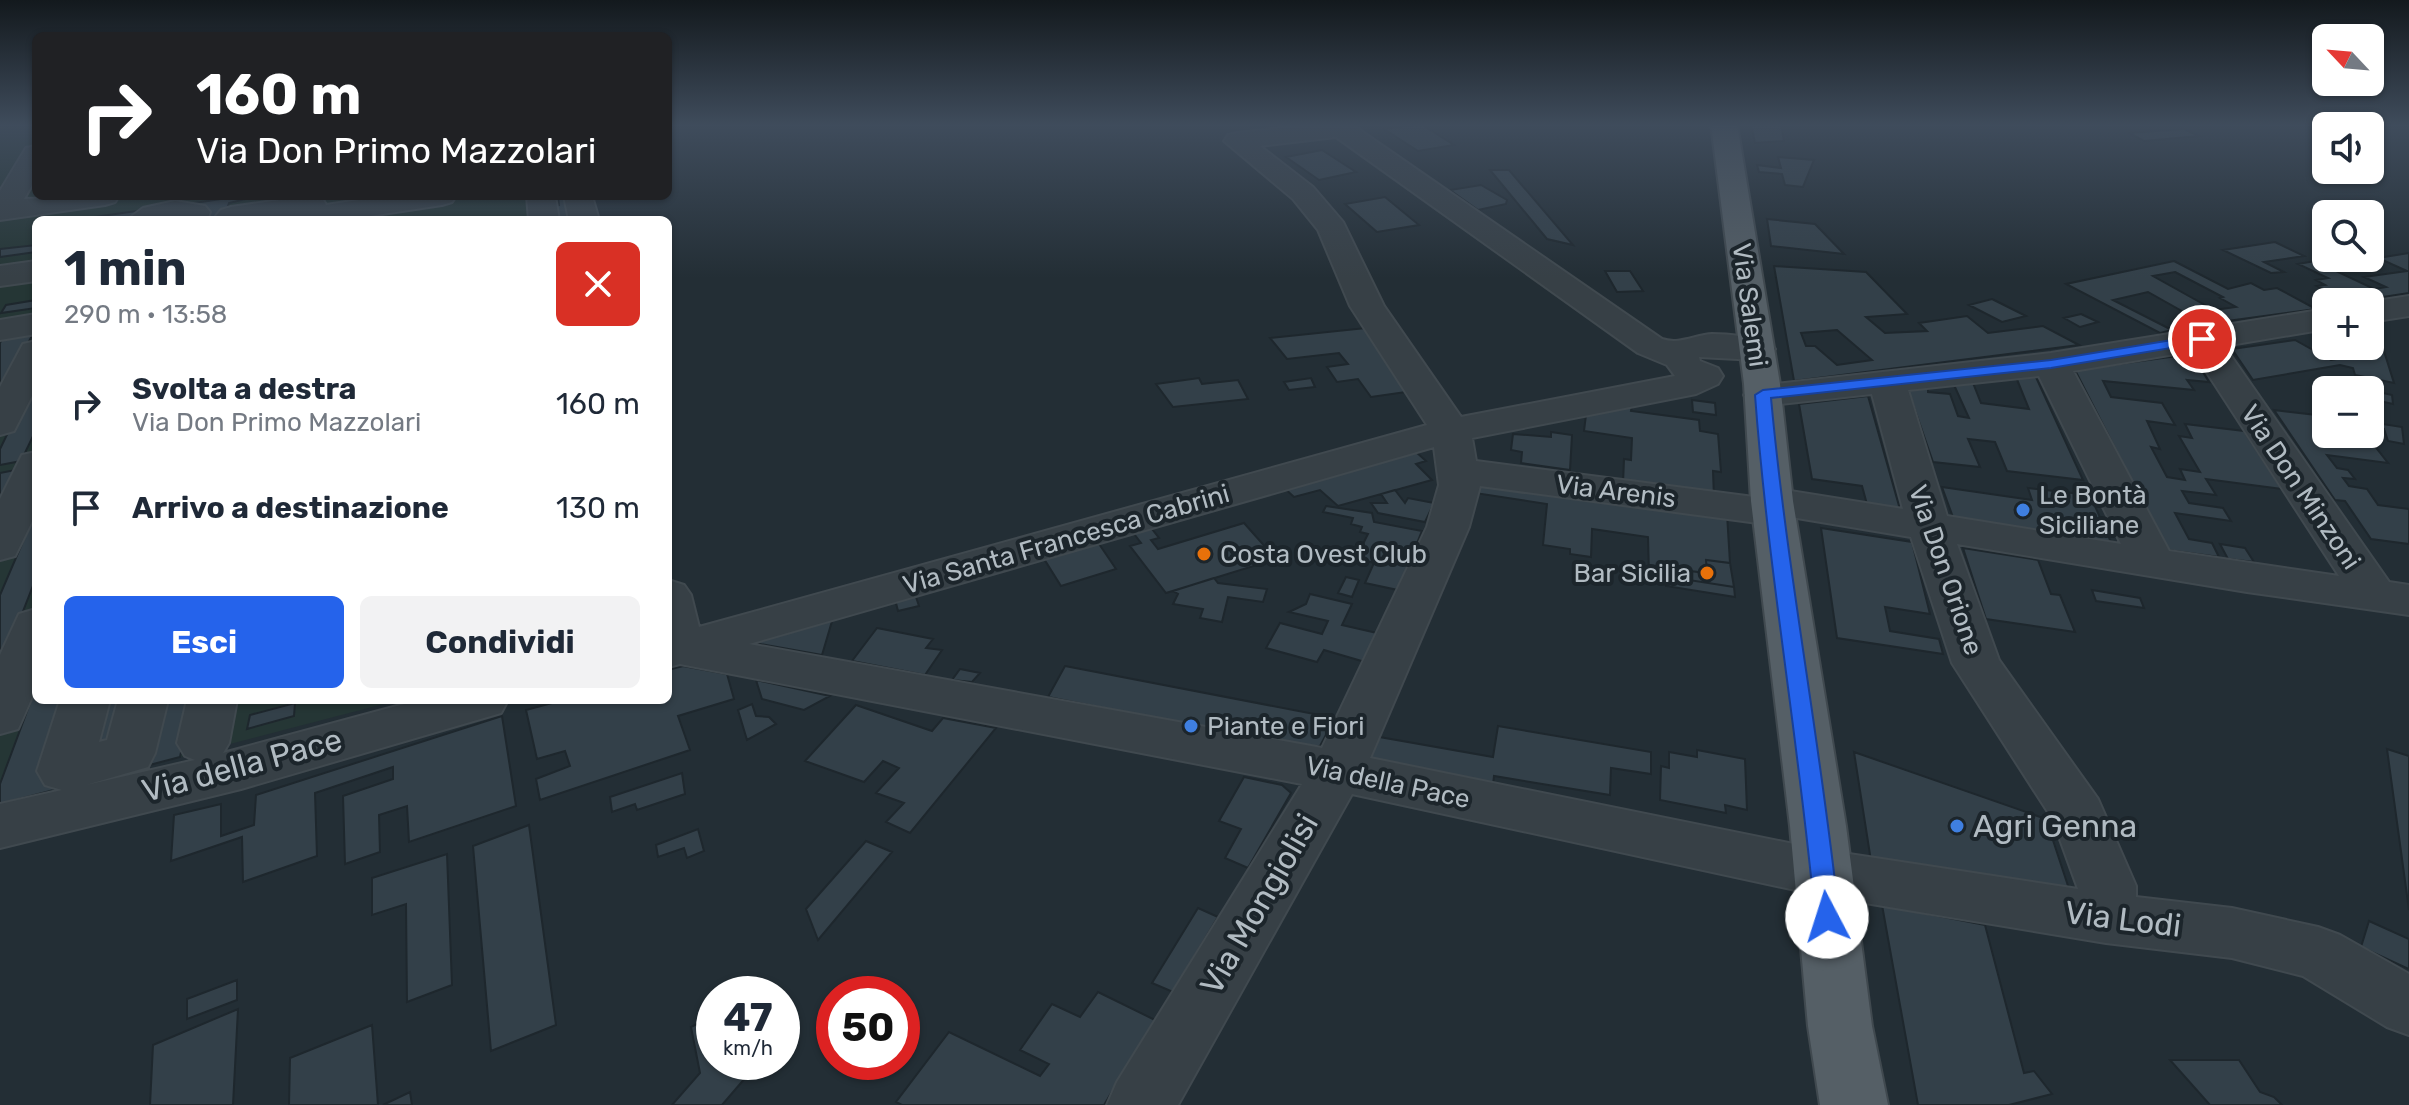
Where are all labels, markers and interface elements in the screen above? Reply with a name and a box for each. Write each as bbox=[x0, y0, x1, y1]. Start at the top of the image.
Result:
north arrow bbox=[2312, 24, 2384, 96]
map controls bbox=[2312, 24, 2384, 448]
text: 160 m bbox=[196, 62, 362, 128]
icon: right bbox=[64, 64, 168, 168]
button: sound bbox=[2312, 112, 2384, 184]
text: Via Don Primo Mazzolari bbox=[196, 129, 597, 172]
button: search bbox=[2312, 200, 2384, 272]
text: 1 min bbox=[64, 240, 187, 297]
street label: Via Salemi bbox=[1725, 241, 1774, 369]
button: close bbox=[556, 242, 640, 326]
button: + bbox=[2312, 288, 2384, 360]
text: 290 m · 13:58 bbox=[64, 299, 227, 330]
pin bbox=[2168, 305, 2236, 373]
icon: arrive bbox=[2180, 317, 2224, 361]
text: Svolta a destra bbox=[132, 371, 357, 407]
button: − bbox=[2312, 376, 2384, 448]
icon: right bbox=[64, 382, 108, 426]
text: 160 m bbox=[556, 386, 640, 422]
street label: Via Don Minzoni bbox=[2234, 399, 2367, 575]
text: Via Don Primo Mazzolari bbox=[132, 407, 421, 438]
street label: Via Arenis bbox=[1554, 469, 1677, 514]
street label: Via Santa Francesca Cabrini bbox=[899, 478, 1233, 601]
place label: Le Bontà Siciliane bbox=[2039, 480, 2147, 541]
street label: Via Don Orione bbox=[1902, 481, 1989, 659]
icon: arrive bbox=[64, 486, 108, 530]
text: Arrivo a destinazione bbox=[132, 490, 449, 526]
text: 130 m bbox=[556, 490, 640, 526]
marker: Le Bontà Siciliane bbox=[2014, 501, 2032, 519]
place label: Costa Ovest Club bbox=[1220, 539, 1427, 570]
marker: Costa Ovest Club bbox=[1195, 545, 1213, 563]
place label: Bar Sicilia bbox=[1574, 558, 1691, 589]
marker: Bar Sicilia bbox=[1698, 564, 1716, 582]
button: Esci bbox=[64, 596, 344, 688]
button: Condividi bbox=[360, 596, 640, 688]
place label: Piante e Fiori bbox=[1207, 711, 1365, 742]
marker: Piante e Fiori bbox=[1182, 717, 1200, 735]
street label: Via della Pace bbox=[138, 720, 346, 810]
street label: Via della Pace bbox=[1303, 750, 1473, 815]
street label: Via Mongiolisi bbox=[1192, 807, 1326, 1001]
place label: Agri Genna bbox=[1973, 807, 2137, 845]
marker: Agri Genna bbox=[1948, 817, 1966, 835]
position arrow bbox=[1785, 875, 1869, 959]
street label: Via Lodi bbox=[2063, 893, 2183, 945]
speed limit sign: 50 bbox=[816, 976, 920, 1080]
text: 47 bbox=[723, 994, 773, 1041]
text: km/h bbox=[723, 1036, 773, 1060]

